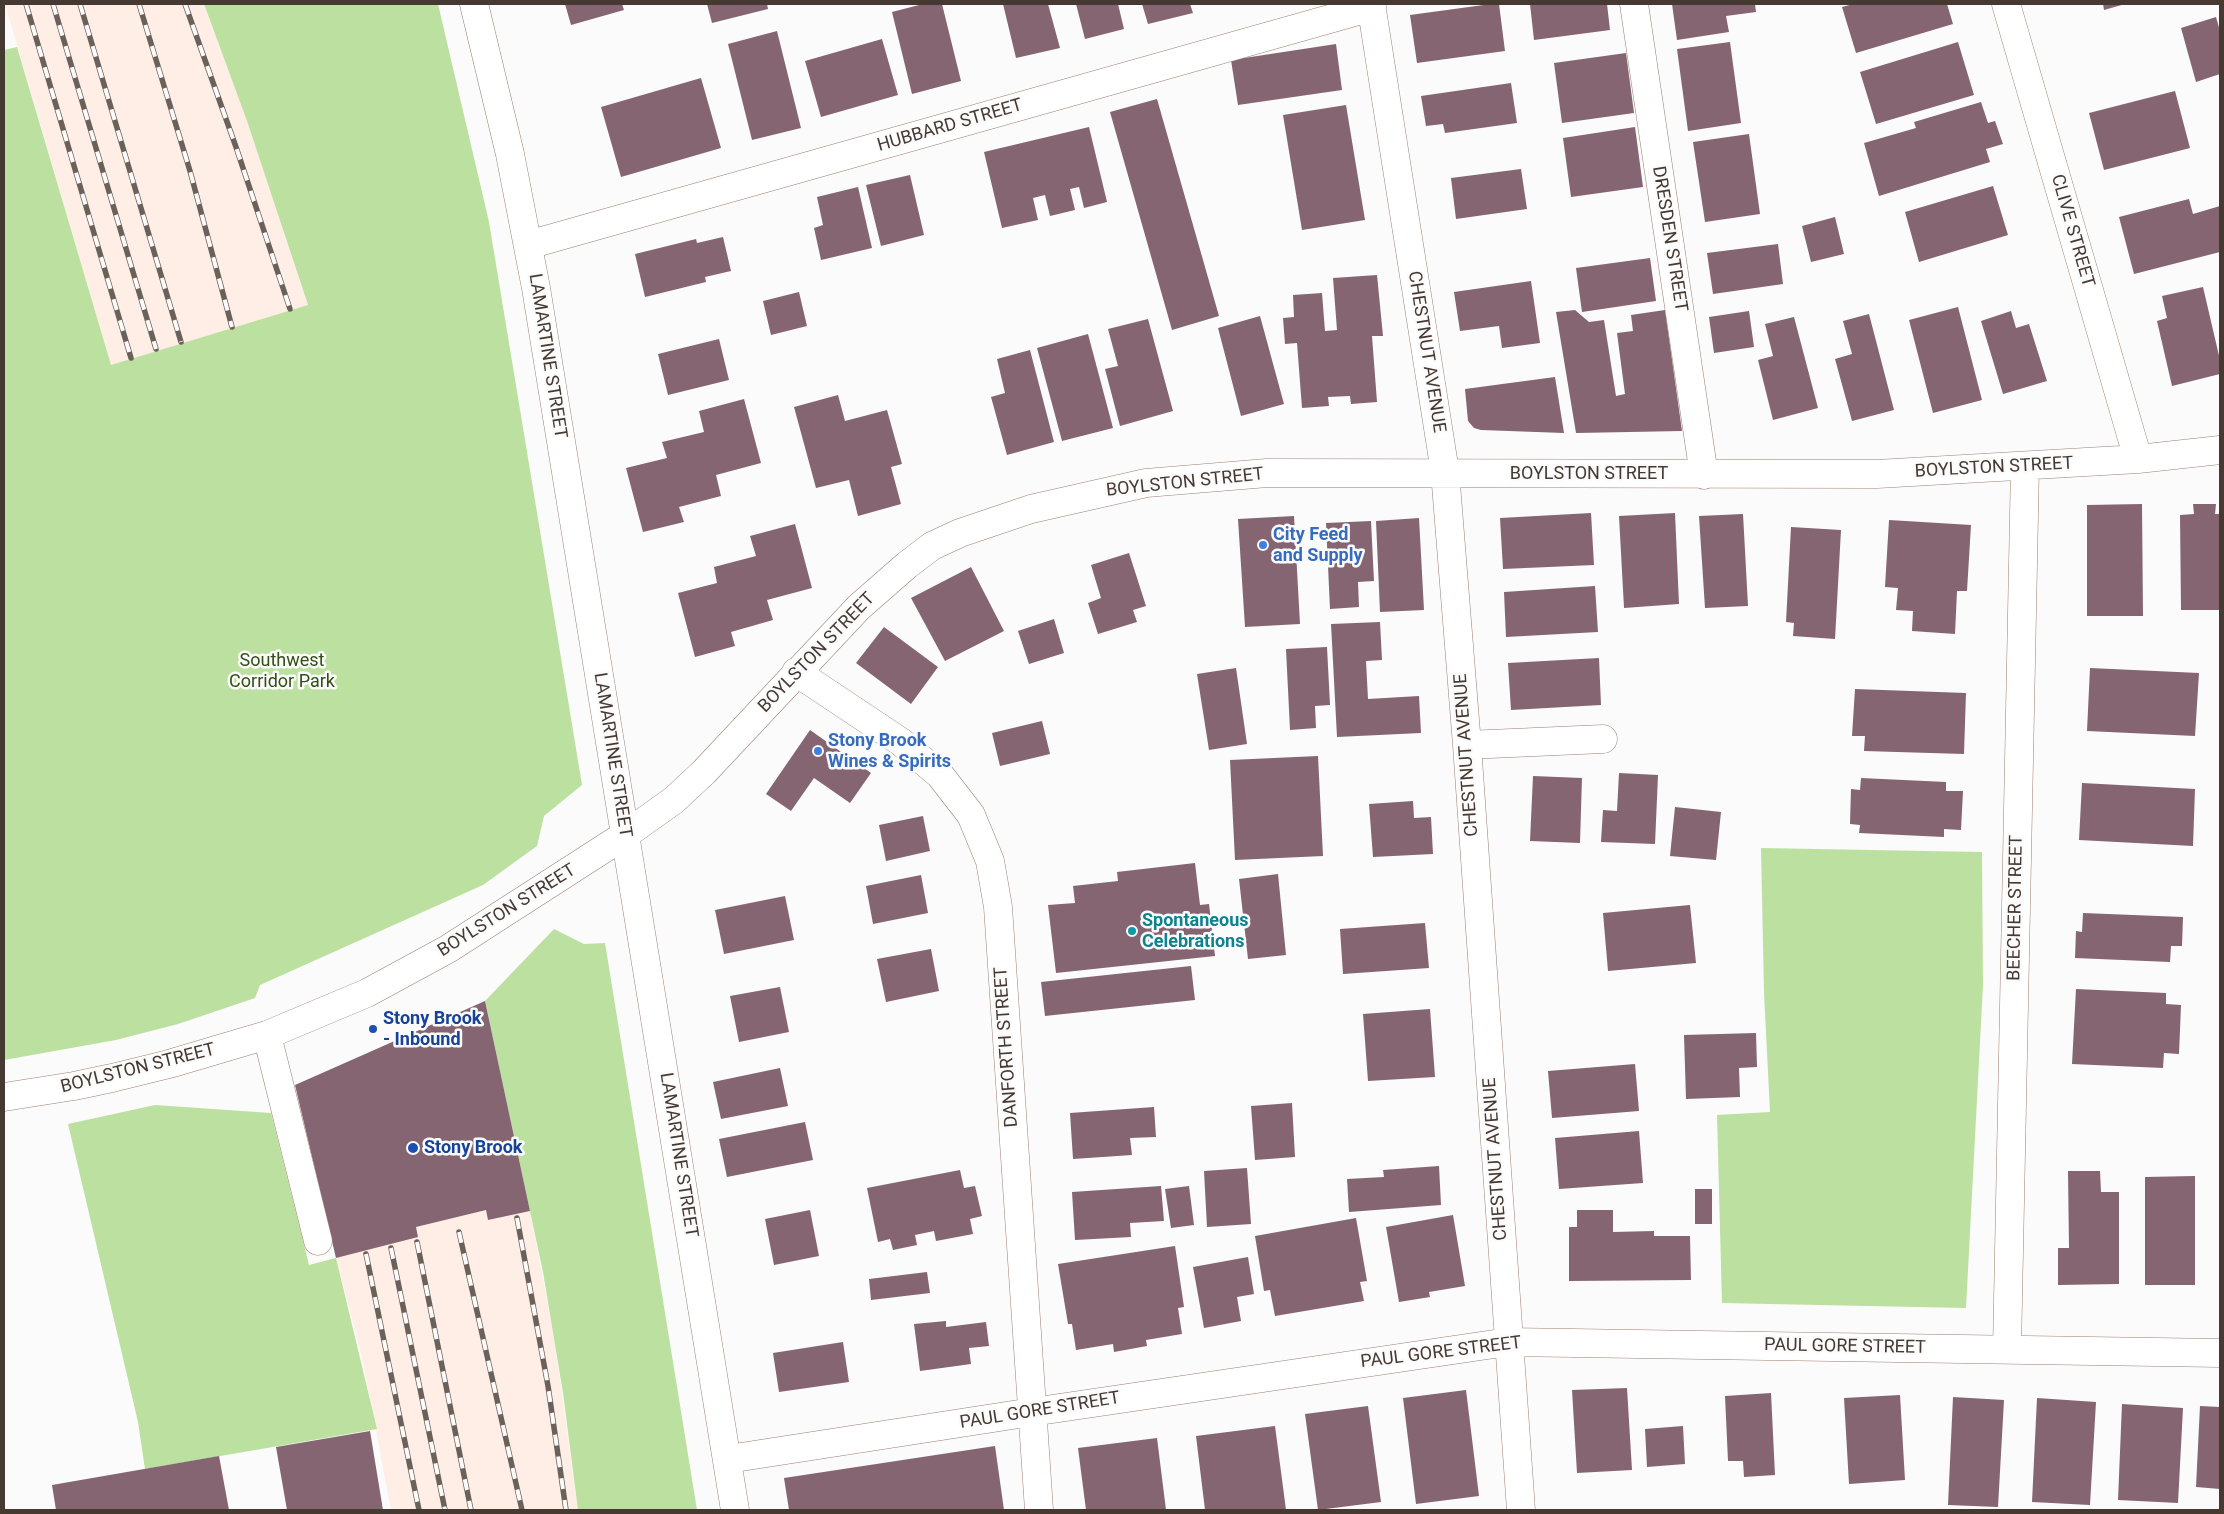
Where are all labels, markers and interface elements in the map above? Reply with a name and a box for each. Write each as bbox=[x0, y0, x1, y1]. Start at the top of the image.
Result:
street label: HUBBARD STREET bbox=[875, 95, 1025, 157]
street label: DRESDEN STREET bbox=[1647, 165, 1691, 313]
street label: CLIVE STREET bbox=[2046, 172, 2098, 290]
street label: CHESTNUT AVENUE bbox=[1403, 270, 1449, 434]
street label: LAMARTINE STREET bbox=[523, 272, 571, 440]
street label: BOYLSTON STREET bbox=[1914, 453, 2074, 483]
street label: BOYLSTON STREET bbox=[1510, 463, 1668, 485]
street label: BOYLSTON STREET bbox=[1105, 464, 1265, 502]
place label: City Feed and Supply bbox=[1273, 524, 1363, 566]
marker: City Feed and Supply bbox=[1257, 539, 1269, 551]
street label: BOYLSTON STREET bbox=[754, 588, 880, 718]
park label: Southwest Corridor Park bbox=[229, 650, 335, 692]
street label: LAMARTINE STREET bbox=[588, 671, 636, 839]
street label: CHESTNUT AVENUE bbox=[1451, 673, 1483, 837]
place label: Stony Brook Wines & Spirits bbox=[828, 730, 951, 772]
marker: Stony Brook Wines & Spirits bbox=[812, 745, 824, 757]
street label: BEECHER STREET bbox=[2004, 835, 2028, 981]
street label: BOYLSTON STREET bbox=[434, 860, 580, 962]
place label: Spontaneous Celebrations bbox=[1142, 910, 1248, 952]
marker: Spontaneous Celebrations bbox=[1126, 925, 1138, 937]
street label: DANFORTH STREET bbox=[991, 966, 1023, 1128]
place label: Stony Brook - Inbound bbox=[383, 1008, 481, 1050]
marker: Stony Brook - Inbound bbox=[367, 1023, 379, 1035]
street label: BOYLSTON STREET bbox=[58, 1039, 218, 1099]
street label: LAMARTINE STREET bbox=[654, 1071, 702, 1239]
street label: CHESTNUT AVENUE bbox=[1480, 1077, 1512, 1241]
place label: Stony Brook bbox=[424, 1137, 522, 1159]
marker: Stony Brook bbox=[406, 1141, 420, 1155]
street label: PAUL GORE STREET bbox=[1359, 1332, 1523, 1374]
street label: PAUL GORE STREET bbox=[1764, 1335, 1926, 1359]
street label: PAUL GORE STREET bbox=[958, 1388, 1122, 1434]

